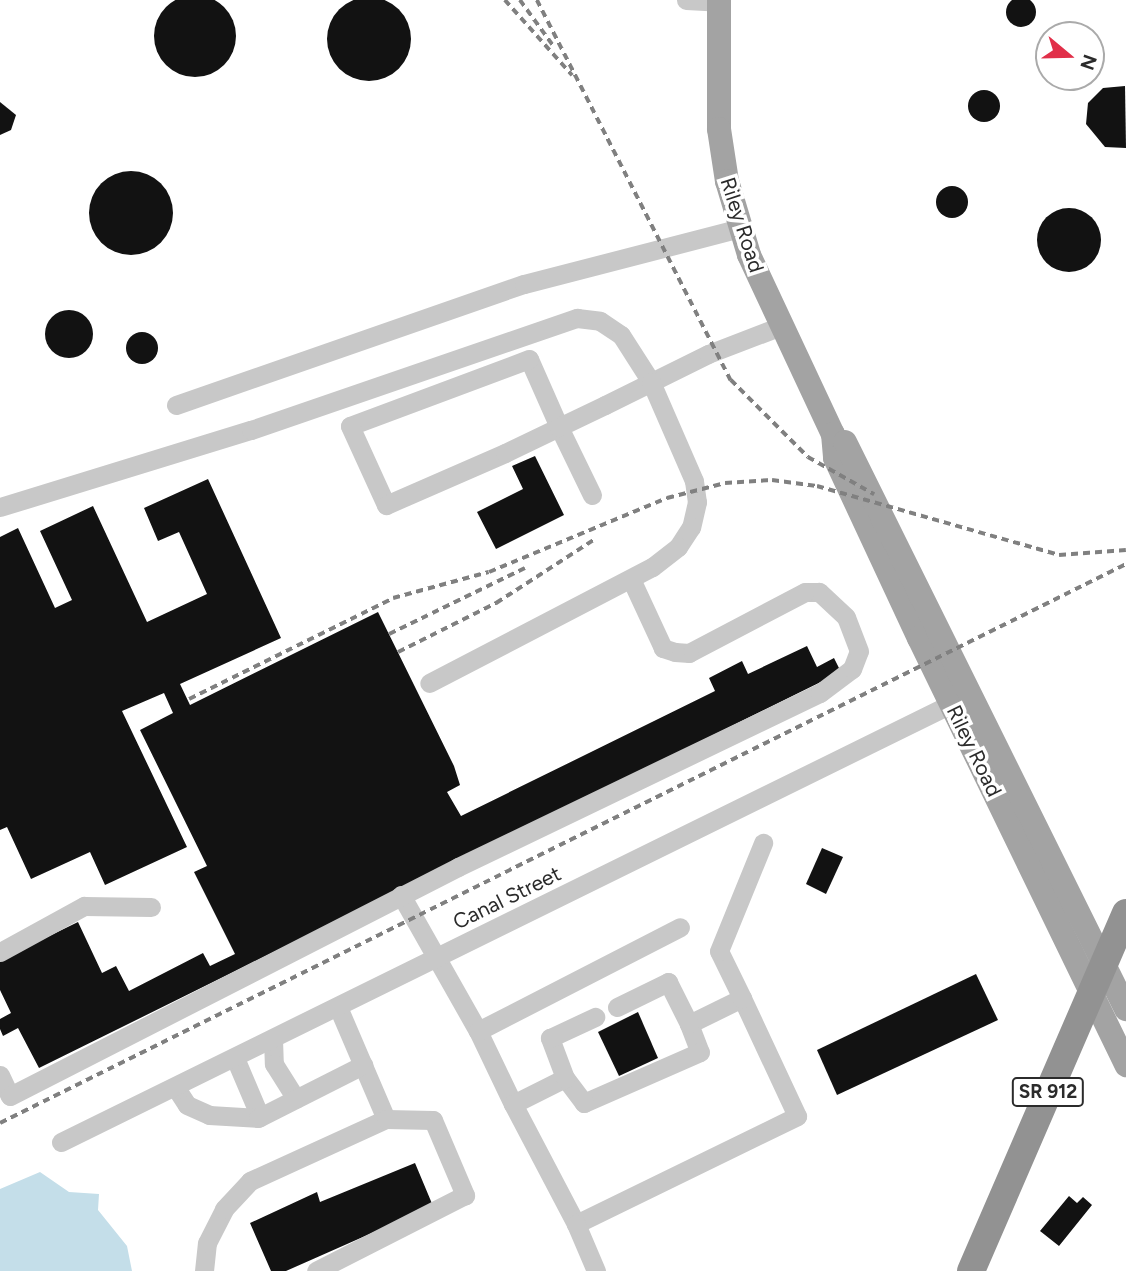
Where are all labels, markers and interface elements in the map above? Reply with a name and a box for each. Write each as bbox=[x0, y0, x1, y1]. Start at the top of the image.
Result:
north arrow bbox=[1035, 21, 1105, 91]
text: N bbox=[1075, 52, 1102, 73]
street label: Riley Road bbox=[715, 174, 769, 276]
street label: Riley Road bbox=[941, 701, 1007, 801]
street label: Canal Street bbox=[449, 861, 565, 935]
road number: SR 912 bbox=[1011, 1076, 1085, 1108]

